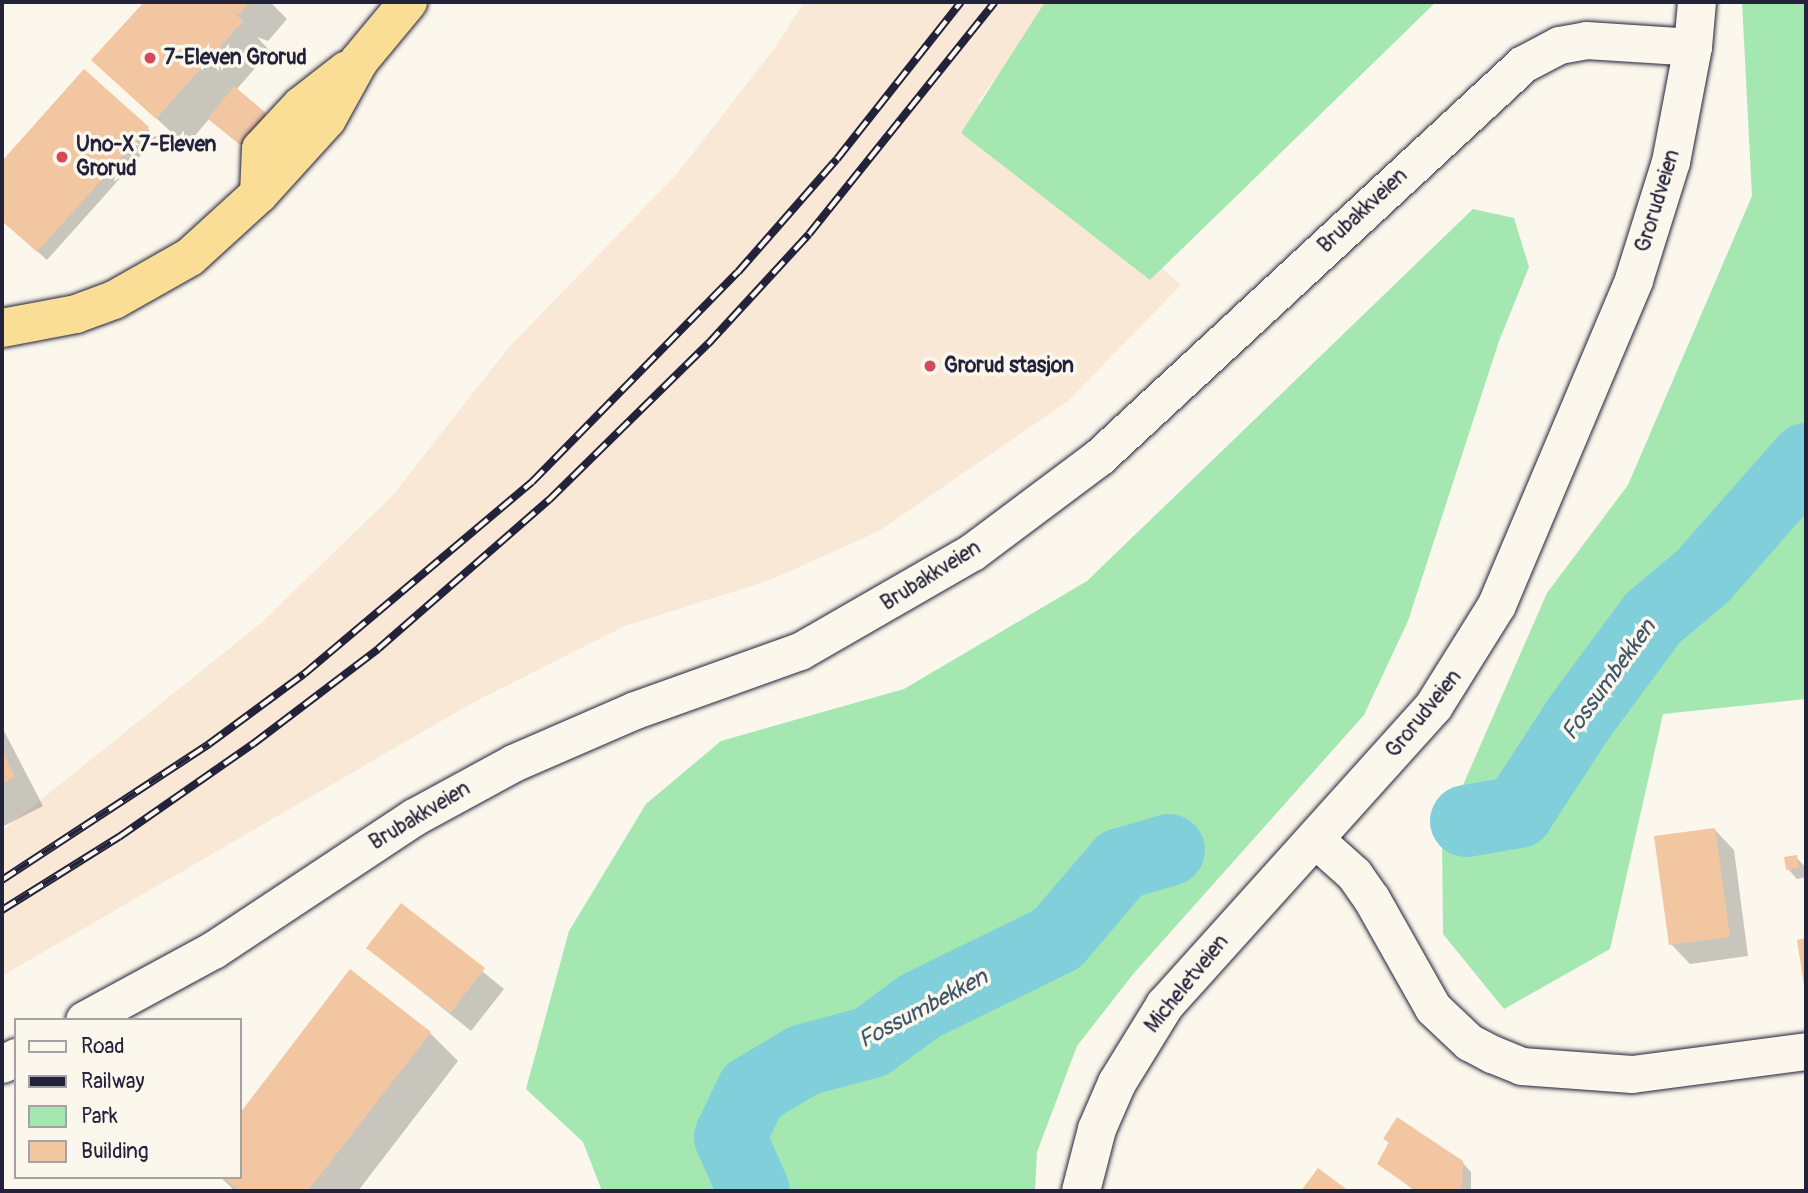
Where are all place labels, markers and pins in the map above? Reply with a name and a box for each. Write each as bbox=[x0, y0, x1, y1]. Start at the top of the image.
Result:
place label: 7-Eleven Grorud bbox=[164, 45, 307, 71]
marker: 7-Eleven Grorud bbox=[142, 50, 158, 66]
place label: Uno-X 7-Eleven Grorud bbox=[76, 132, 216, 182]
marker: Uno-X 7-Eleven Grorud bbox=[54, 149, 70, 165]
place label: Grorud stasjon bbox=[944, 353, 1074, 379]
marker: Grorud stasjon bbox=[922, 358, 938, 374]

